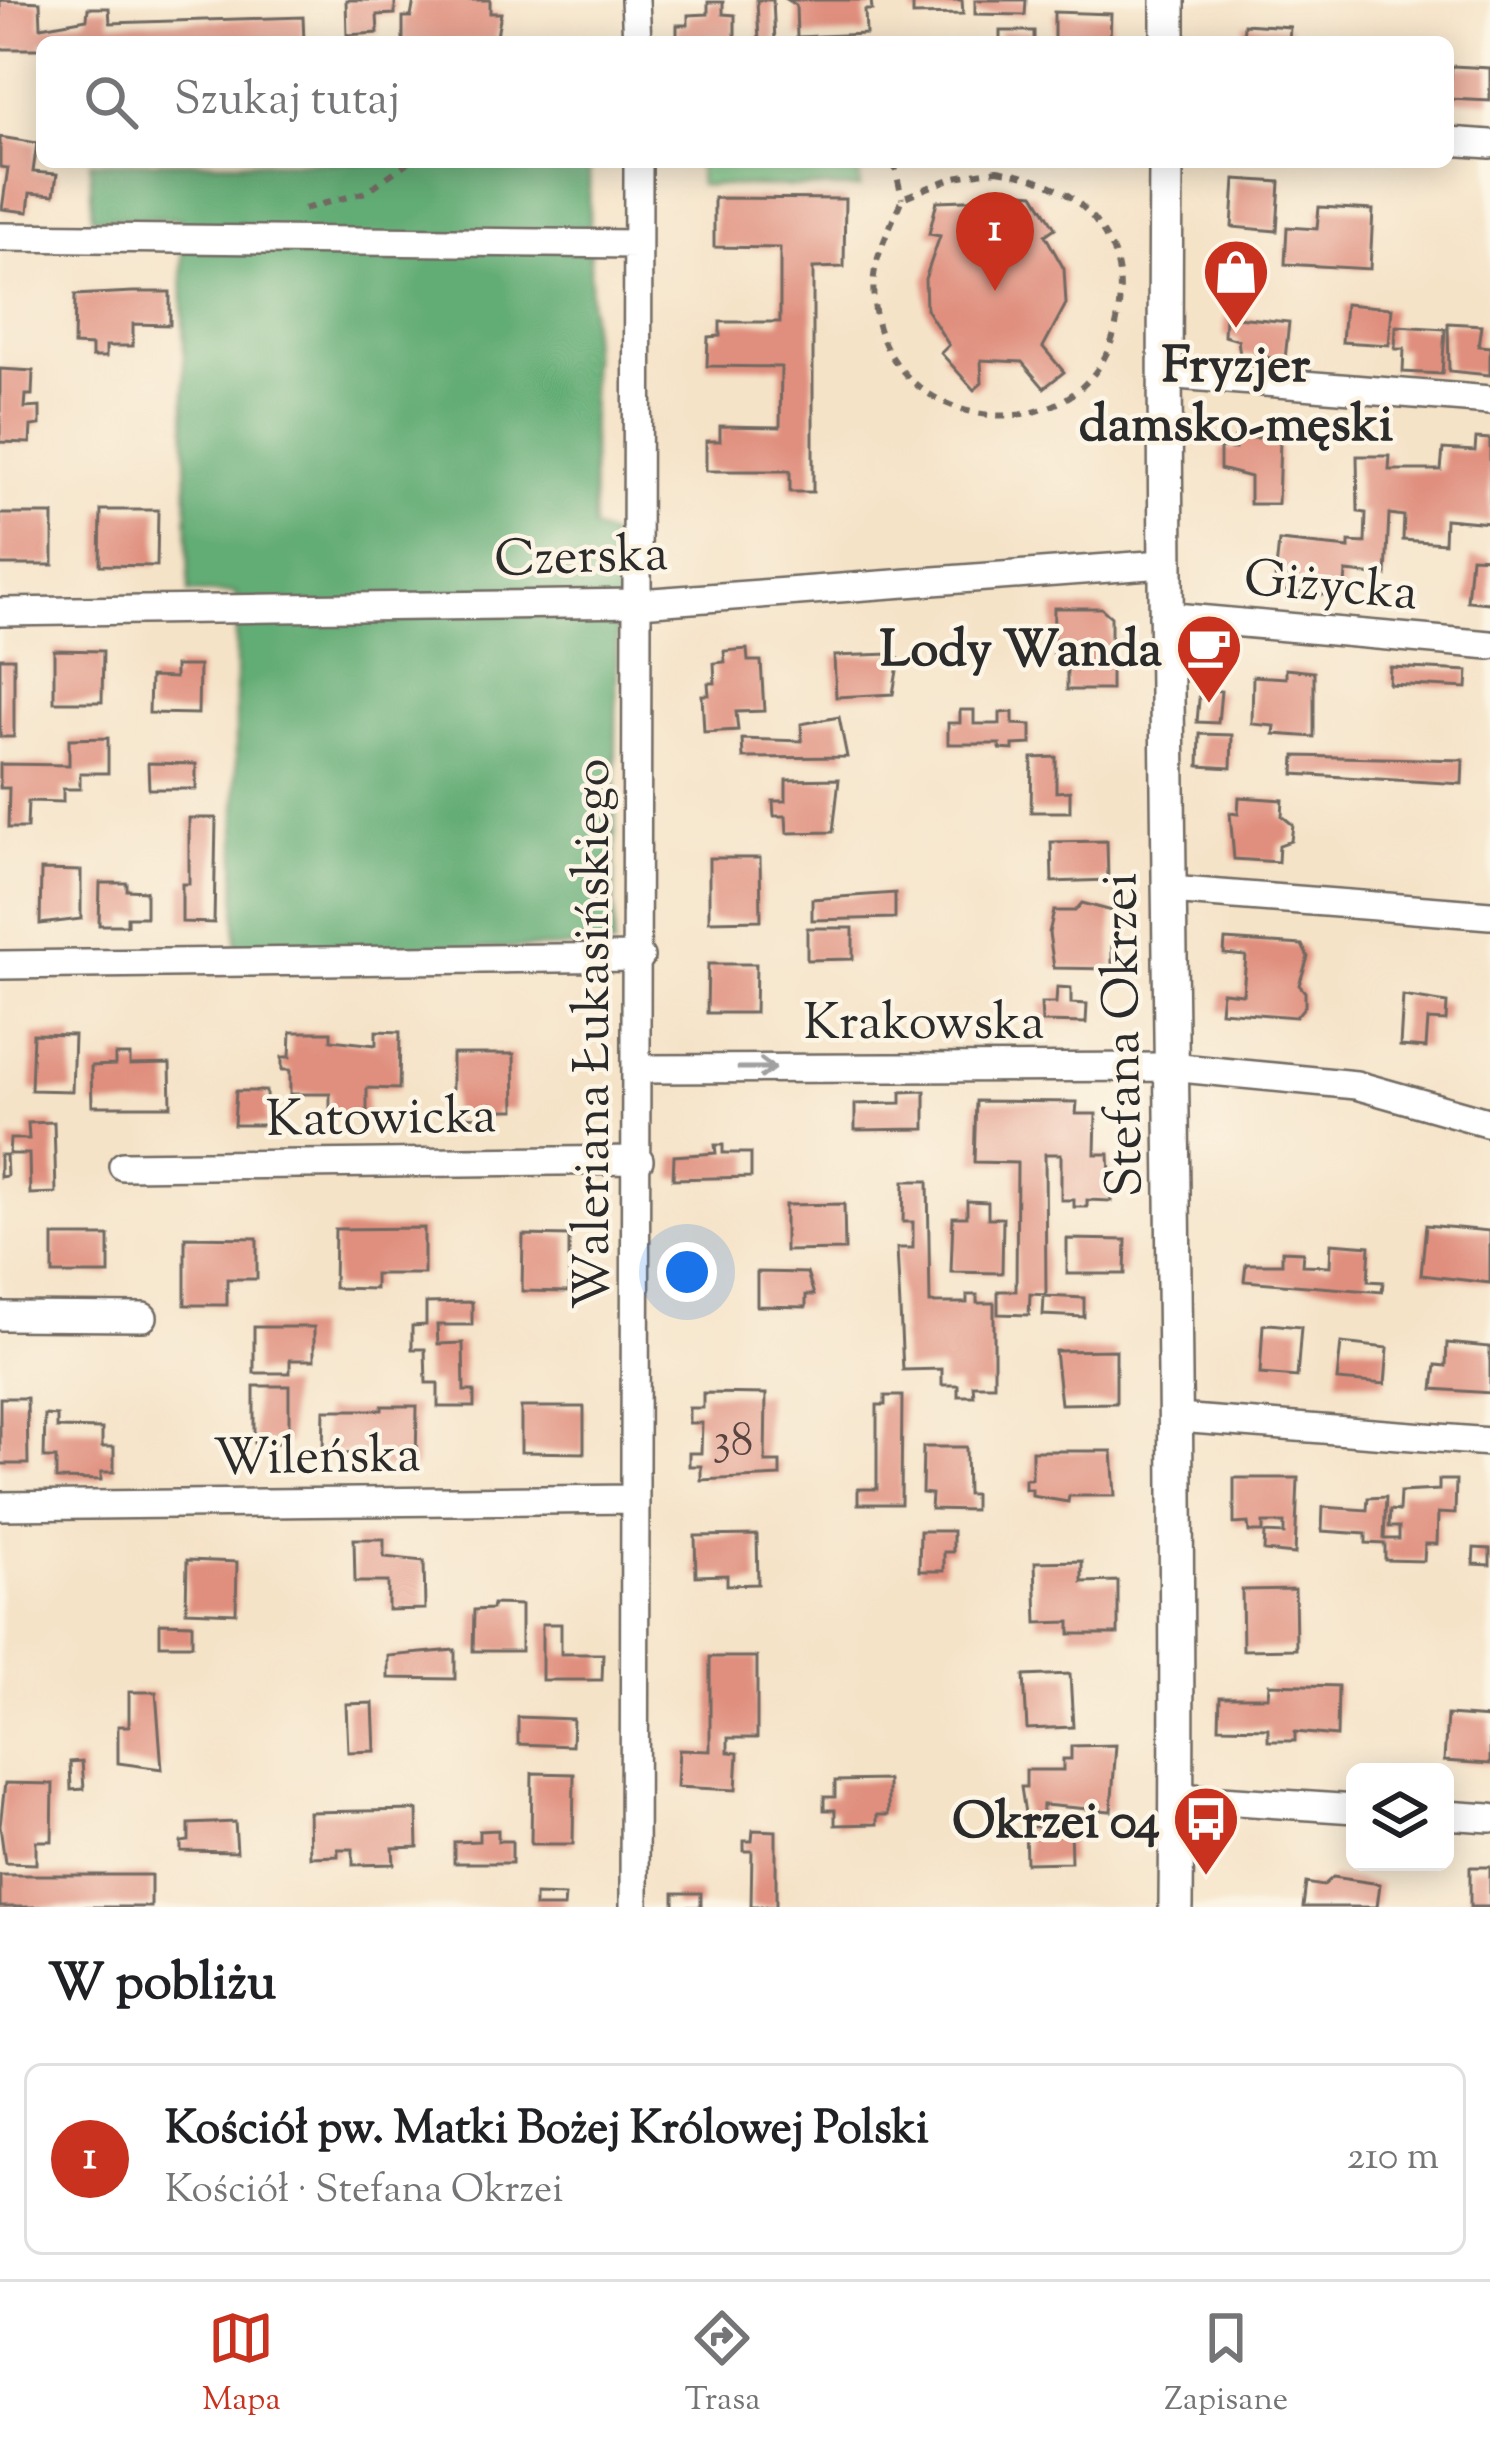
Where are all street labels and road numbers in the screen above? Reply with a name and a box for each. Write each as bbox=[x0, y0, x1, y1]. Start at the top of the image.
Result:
street label: Czerska bbox=[493, 520, 669, 599]
street label: Giżycka bbox=[1241, 545, 1420, 632]
street label: Waleriana Łukasińskiego bbox=[559, 759, 632, 1309]
street label: Stefana Okrzei bbox=[1086, 872, 1165, 1198]
street label: Krakowska bbox=[803, 989, 1045, 1062]
street label: Katowicka bbox=[265, 1082, 497, 1159]
street label: Wileńska bbox=[213, 1421, 421, 1498]

